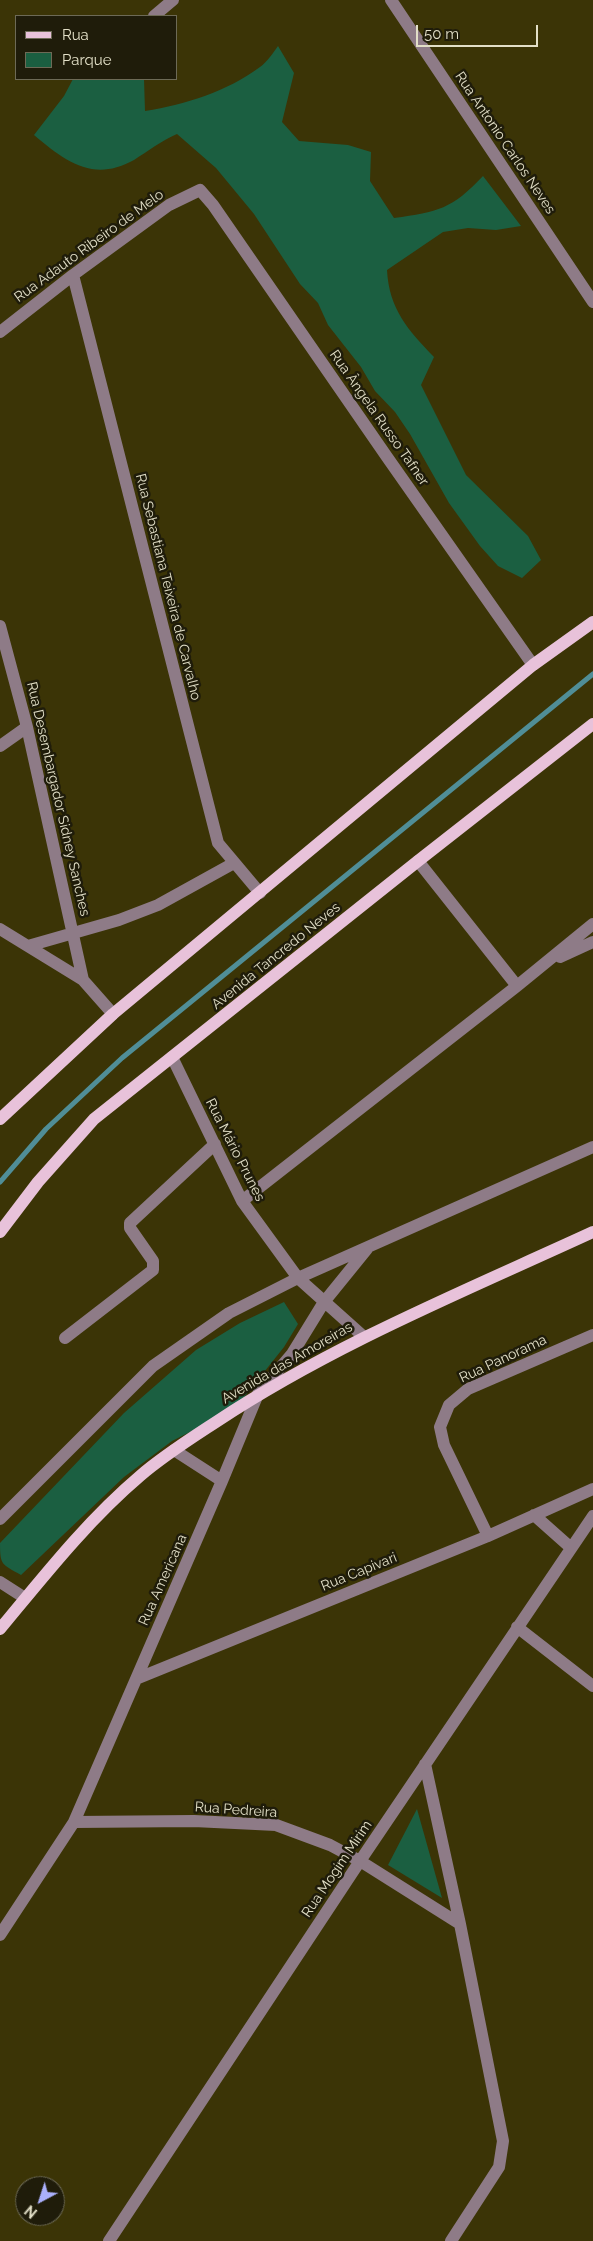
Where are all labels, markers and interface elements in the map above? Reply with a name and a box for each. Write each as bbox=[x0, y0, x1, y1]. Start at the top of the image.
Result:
legend bbox=[15, 15, 178, 80]
scale bar bbox=[418, 15, 540, 47]
text: 50 m bbox=[424, 25, 459, 43]
text: Rua bbox=[62, 26, 89, 44]
text: Parque bbox=[62, 51, 111, 69]
street label: Rua Antonio Carlos Neves bbox=[451, 69, 559, 217]
street label: Rua Adauto Ribeiro de Melo bbox=[11, 186, 167, 306]
street label: Rua Ângela Russo Tafner bbox=[326, 347, 432, 489]
street label: Rua Sebastiana Teixeira de Carvalho bbox=[132, 472, 204, 702]
street label: Rua Desembargador Sidney Sanches bbox=[23, 680, 93, 918]
street label: Avenida Tancredo Neves bbox=[208, 899, 344, 1013]
street label: Rua Mário Prunes bbox=[202, 1096, 268, 1204]
street label: Avenida das Amoreiras bbox=[219, 1319, 355, 1407]
street label: Rua Panorama bbox=[457, 1331, 549, 1387]
street label: Rua Americana bbox=[135, 1532, 191, 1628]
street label: Rua Capivari bbox=[319, 1549, 399, 1595]
street label: Rua Pedreira bbox=[194, 1799, 278, 1821]
street label: Rua Mogim Mirim bbox=[298, 1817, 376, 1921]
north arrow bbox=[15, 2176, 65, 2226]
text: N bbox=[22, 2202, 40, 2221]

